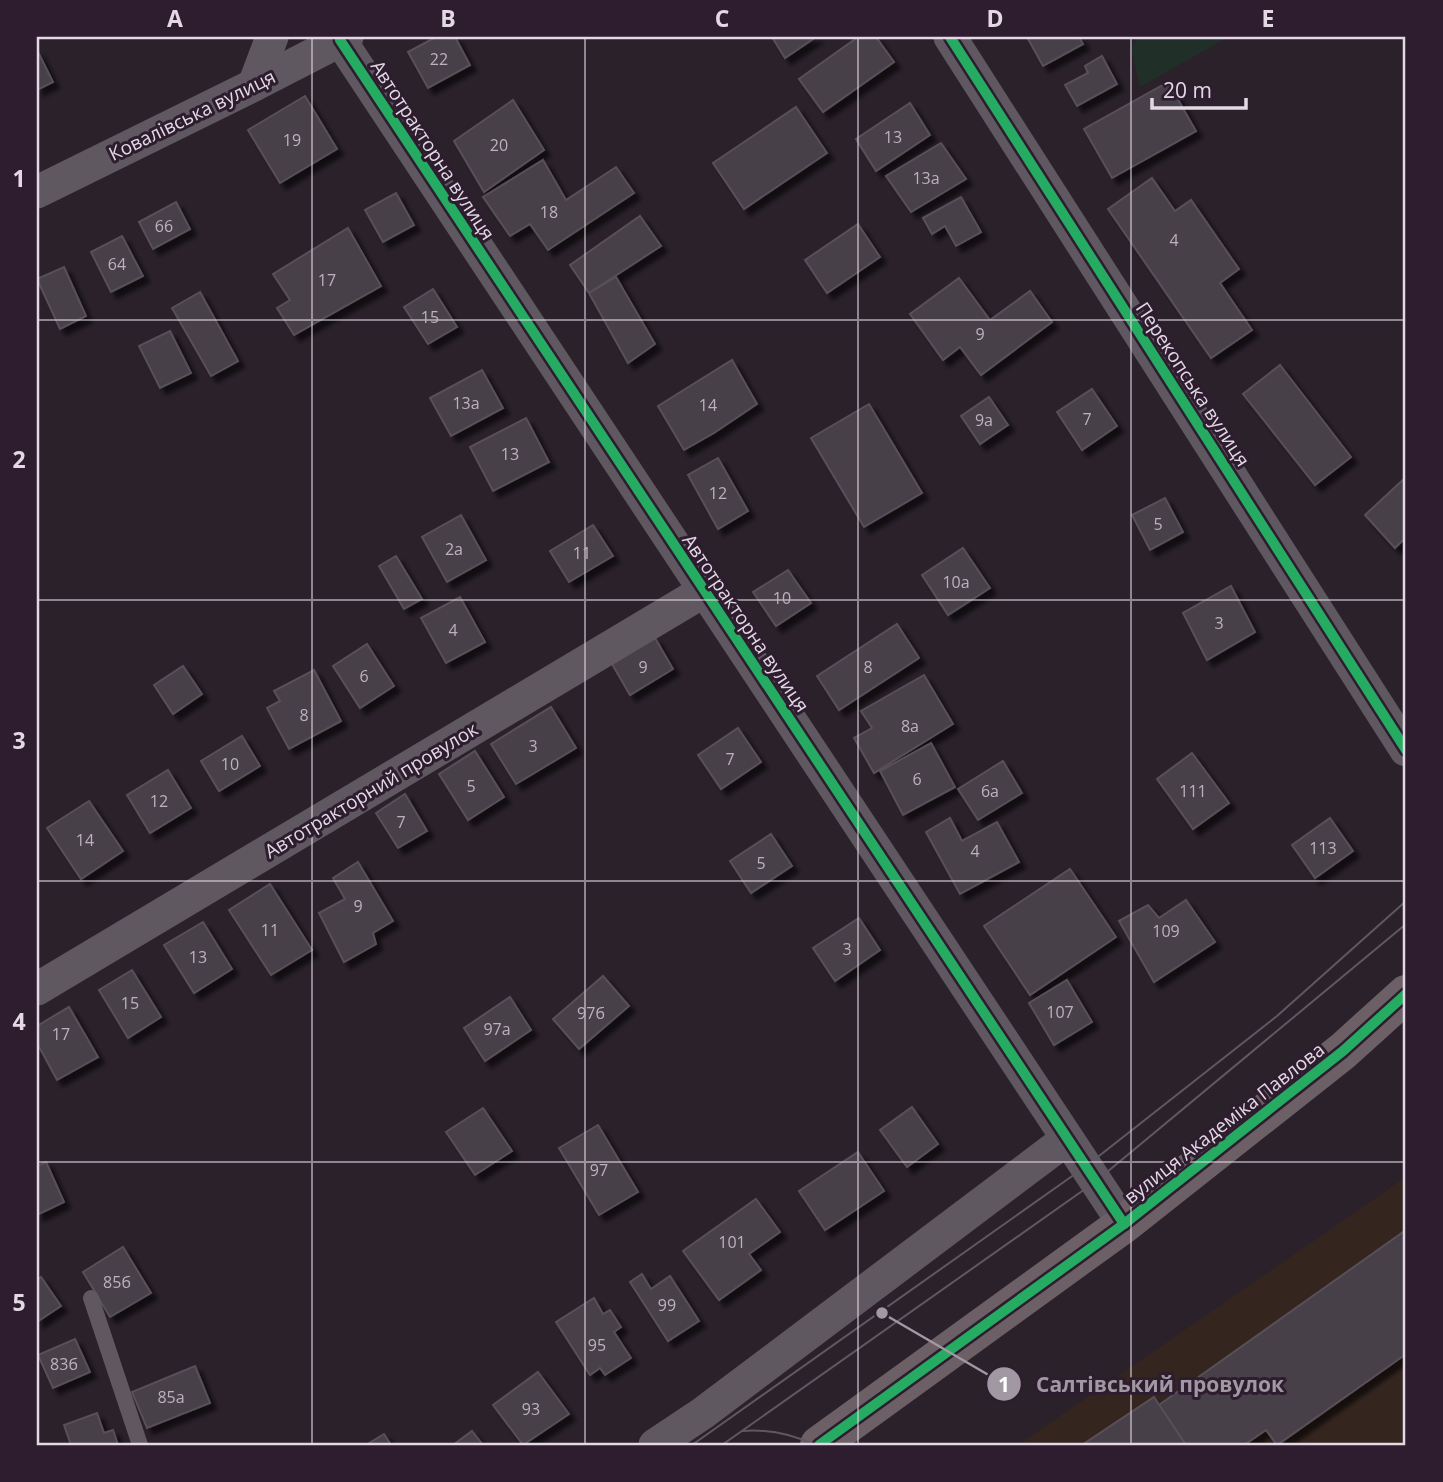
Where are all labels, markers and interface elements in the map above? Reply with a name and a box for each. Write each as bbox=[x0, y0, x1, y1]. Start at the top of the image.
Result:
text: A bbox=[167, 2, 183, 34]
text: B bbox=[440, 2, 456, 34]
text: C bbox=[715, 2, 729, 34]
text: D bbox=[986, 2, 1004, 34]
text: E bbox=[1262, 2, 1274, 34]
house number: 22 bbox=[430, 48, 448, 70]
street label: Автотракторна вулиця bbox=[365, 55, 501, 245]
street label: Ковалівська вулиця bbox=[104, 63, 280, 167]
scale bar bbox=[1152, 66, 1247, 110]
text: 20 m bbox=[1163, 76, 1212, 104]
house number: 13 bbox=[884, 126, 902, 148]
house number: 19 bbox=[283, 129, 301, 151]
house number: 20 bbox=[490, 134, 508, 156]
text: 1 bbox=[12, 162, 26, 194]
house number: 13а bbox=[912, 167, 940, 189]
house number: 18 bbox=[540, 201, 558, 223]
house number: 66 bbox=[155, 215, 173, 237]
house number: 4 bbox=[1169, 229, 1179, 251]
house number: 64 bbox=[108, 253, 126, 275]
house number: 17 bbox=[318, 269, 336, 291]
street label: Перекопська вулиця bbox=[1130, 297, 1256, 471]
house number: 15 bbox=[421, 306, 439, 328]
house number: 9 bbox=[975, 323, 985, 345]
house number: 13а bbox=[452, 392, 480, 414]
house number: 14 bbox=[699, 394, 717, 416]
house number: 7 bbox=[1082, 408, 1092, 430]
house number: 9а bbox=[975, 409, 993, 431]
text: 2 bbox=[12, 443, 26, 475]
house number: 13 bbox=[501, 443, 519, 465]
house number: 12 bbox=[709, 482, 727, 504]
house number: 5 bbox=[1153, 513, 1163, 535]
street label: Автотракторна вулиця bbox=[677, 529, 815, 717]
house number: 2а bbox=[445, 538, 463, 560]
house number: 11 bbox=[573, 542, 591, 564]
house number: 10а bbox=[942, 571, 970, 593]
house number: 10 bbox=[773, 587, 791, 609]
house number: 3 bbox=[1214, 612, 1224, 634]
house number: 4 bbox=[448, 619, 458, 641]
house number: 9 bbox=[638, 656, 648, 678]
house number: 8 bbox=[863, 656, 873, 678]
house number: 6 bbox=[359, 665, 369, 687]
house number: 8 bbox=[299, 704, 309, 726]
house number: 8а bbox=[901, 715, 919, 737]
street label: Автотракторний провулок bbox=[259, 716, 483, 864]
text: 3 bbox=[12, 724, 26, 756]
house number: 3 bbox=[528, 735, 538, 757]
house number: 7 bbox=[725, 748, 735, 770]
house number: 10 bbox=[221, 753, 239, 775]
house number: 6 bbox=[912, 768, 922, 790]
house number: 5 bbox=[466, 775, 476, 797]
house number: 6а bbox=[981, 780, 999, 802]
house number: 111 bbox=[1179, 780, 1207, 802]
house number: 12 bbox=[150, 790, 168, 812]
house number: 7 bbox=[396, 811, 406, 833]
house number: 14 bbox=[76, 829, 94, 851]
house number: 113 bbox=[1309, 837, 1337, 859]
house number: 4 bbox=[970, 840, 980, 862]
house number: 5 bbox=[756, 852, 766, 874]
house number: 9 bbox=[353, 895, 363, 917]
house number: 11 bbox=[261, 919, 279, 941]
house number: 109 bbox=[1152, 920, 1180, 942]
house number: 3 bbox=[842, 938, 852, 960]
house number: 13 bbox=[189, 946, 207, 968]
house number: 15 bbox=[121, 992, 139, 1014]
house number: 107 bbox=[1046, 1001, 1074, 1023]
house number: 97б bbox=[577, 1002, 605, 1024]
text: 4 bbox=[12, 1005, 26, 1037]
house number: 97а bbox=[483, 1018, 511, 1040]
house number: 17 bbox=[52, 1023, 70, 1045]
street label: вулиця Академіка Павлова bbox=[1118, 1036, 1330, 1210]
house number: 97 bbox=[590, 1159, 608, 1181]
house number: 101 bbox=[718, 1231, 746, 1253]
house number: 85б bbox=[103, 1271, 131, 1293]
text: 5 bbox=[12, 1286, 26, 1318]
house number: 99 bbox=[658, 1294, 676, 1316]
house number: 95 bbox=[588, 1334, 606, 1356]
house number: 83б bbox=[50, 1353, 78, 1375]
callout: Салтівський провулок bbox=[987, 1363, 1298, 1405]
text: 1 bbox=[998, 1370, 1010, 1398]
text: Салтівський провулок bbox=[1036, 1370, 1284, 1398]
house number: 85а bbox=[157, 1386, 185, 1408]
house number: 93 bbox=[522, 1398, 540, 1420]

